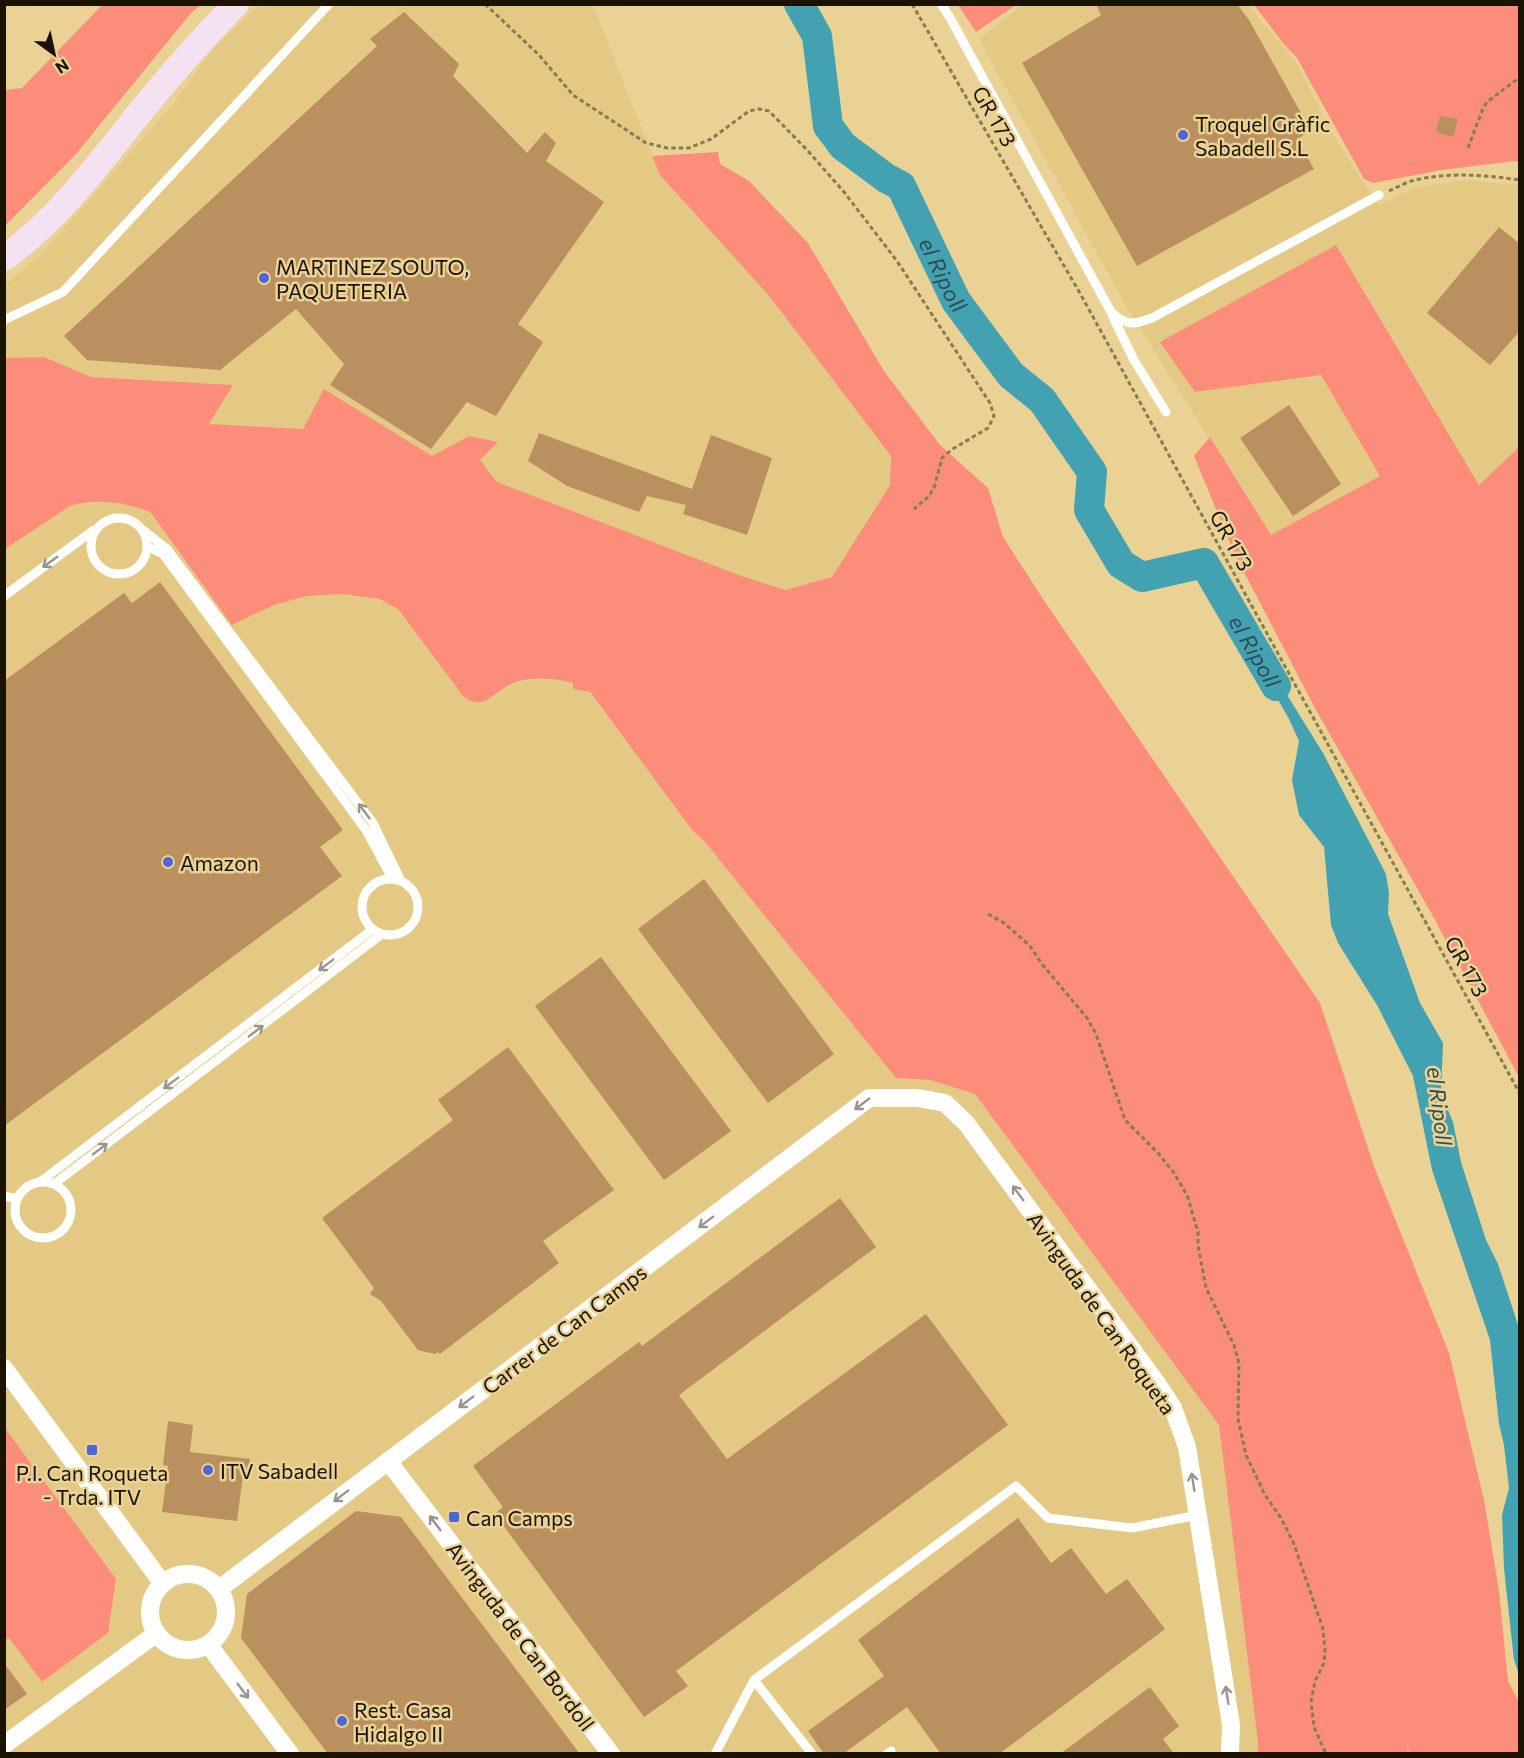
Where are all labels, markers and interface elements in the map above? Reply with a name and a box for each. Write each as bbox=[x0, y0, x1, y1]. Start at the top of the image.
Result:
north arrow bbox=[24, 24, 84, 84]
text: N bbox=[52, 56, 73, 78]
street label: GR 173 bbox=[968, 81, 1022, 151]
place label: Troquel Gràfic Sabadell S.L bbox=[1195, 111, 1330, 160]
marker: Troquel Gràfic Sabadell S.L bbox=[1176, 128, 1190, 142]
water label: el Ripoll bbox=[914, 233, 973, 318]
place label: MARTINEZ SOUTO, PAQUETERIA bbox=[276, 254, 469, 303]
marker: MARTINEZ SOUTO, PAQUETERIA bbox=[257, 271, 271, 285]
street label: GR 173 bbox=[1205, 505, 1259, 575]
one-way arrow bbox=[43, 556, 59, 568]
water label: el Ripoll bbox=[1224, 610, 1287, 692]
one-way arrow bbox=[357, 803, 370, 819]
place label: Amazon bbox=[180, 850, 259, 875]
marker: Amazon bbox=[161, 855, 175, 869]
street label: GR 173 bbox=[1440, 931, 1494, 1001]
one-way arrow bbox=[318, 958, 334, 971]
one-way arrow bbox=[247, 1024, 263, 1037]
water label: el Ripoll bbox=[1422, 1065, 1458, 1147]
one-way arrow bbox=[163, 1076, 179, 1089]
one-way arrow bbox=[854, 1097, 870, 1110]
one-way arrow bbox=[92, 1142, 108, 1155]
one-way arrow bbox=[1011, 1186, 1024, 1202]
street label: Avinguda de Can Roqueta bbox=[1023, 1207, 1181, 1419]
one-way arrow bbox=[699, 1215, 715, 1228]
street label: Carrer de Can Camps bbox=[477, 1259, 651, 1399]
one-way arrow bbox=[459, 1395, 475, 1408]
marker: P.I. Can Roqueta - Trda. ITV bbox=[85, 1443, 99, 1457]
place label: ITV Sabadell bbox=[220, 1458, 338, 1483]
place label: P.I. Can Roqueta - Trda. ITV bbox=[16, 1460, 168, 1509]
marker: ITV Sabadell bbox=[201, 1463, 215, 1477]
one-way arrow bbox=[1187, 1473, 1198, 1493]
one-way arrow bbox=[333, 1489, 349, 1502]
place label: Can Camps bbox=[466, 1505, 573, 1530]
marker: Can Camps bbox=[447, 1510, 461, 1524]
one-way arrow bbox=[429, 1516, 442, 1532]
street label: Avinguda de Can Bordoll bbox=[442, 1537, 600, 1735]
one-way arrow bbox=[236, 1683, 249, 1699]
one-way arrow bbox=[1221, 1686, 1232, 1706]
place label: Rest. Casa Hidalgo II bbox=[354, 1697, 451, 1746]
marker: Rest. Casa Hidalgo II bbox=[335, 1714, 349, 1728]

